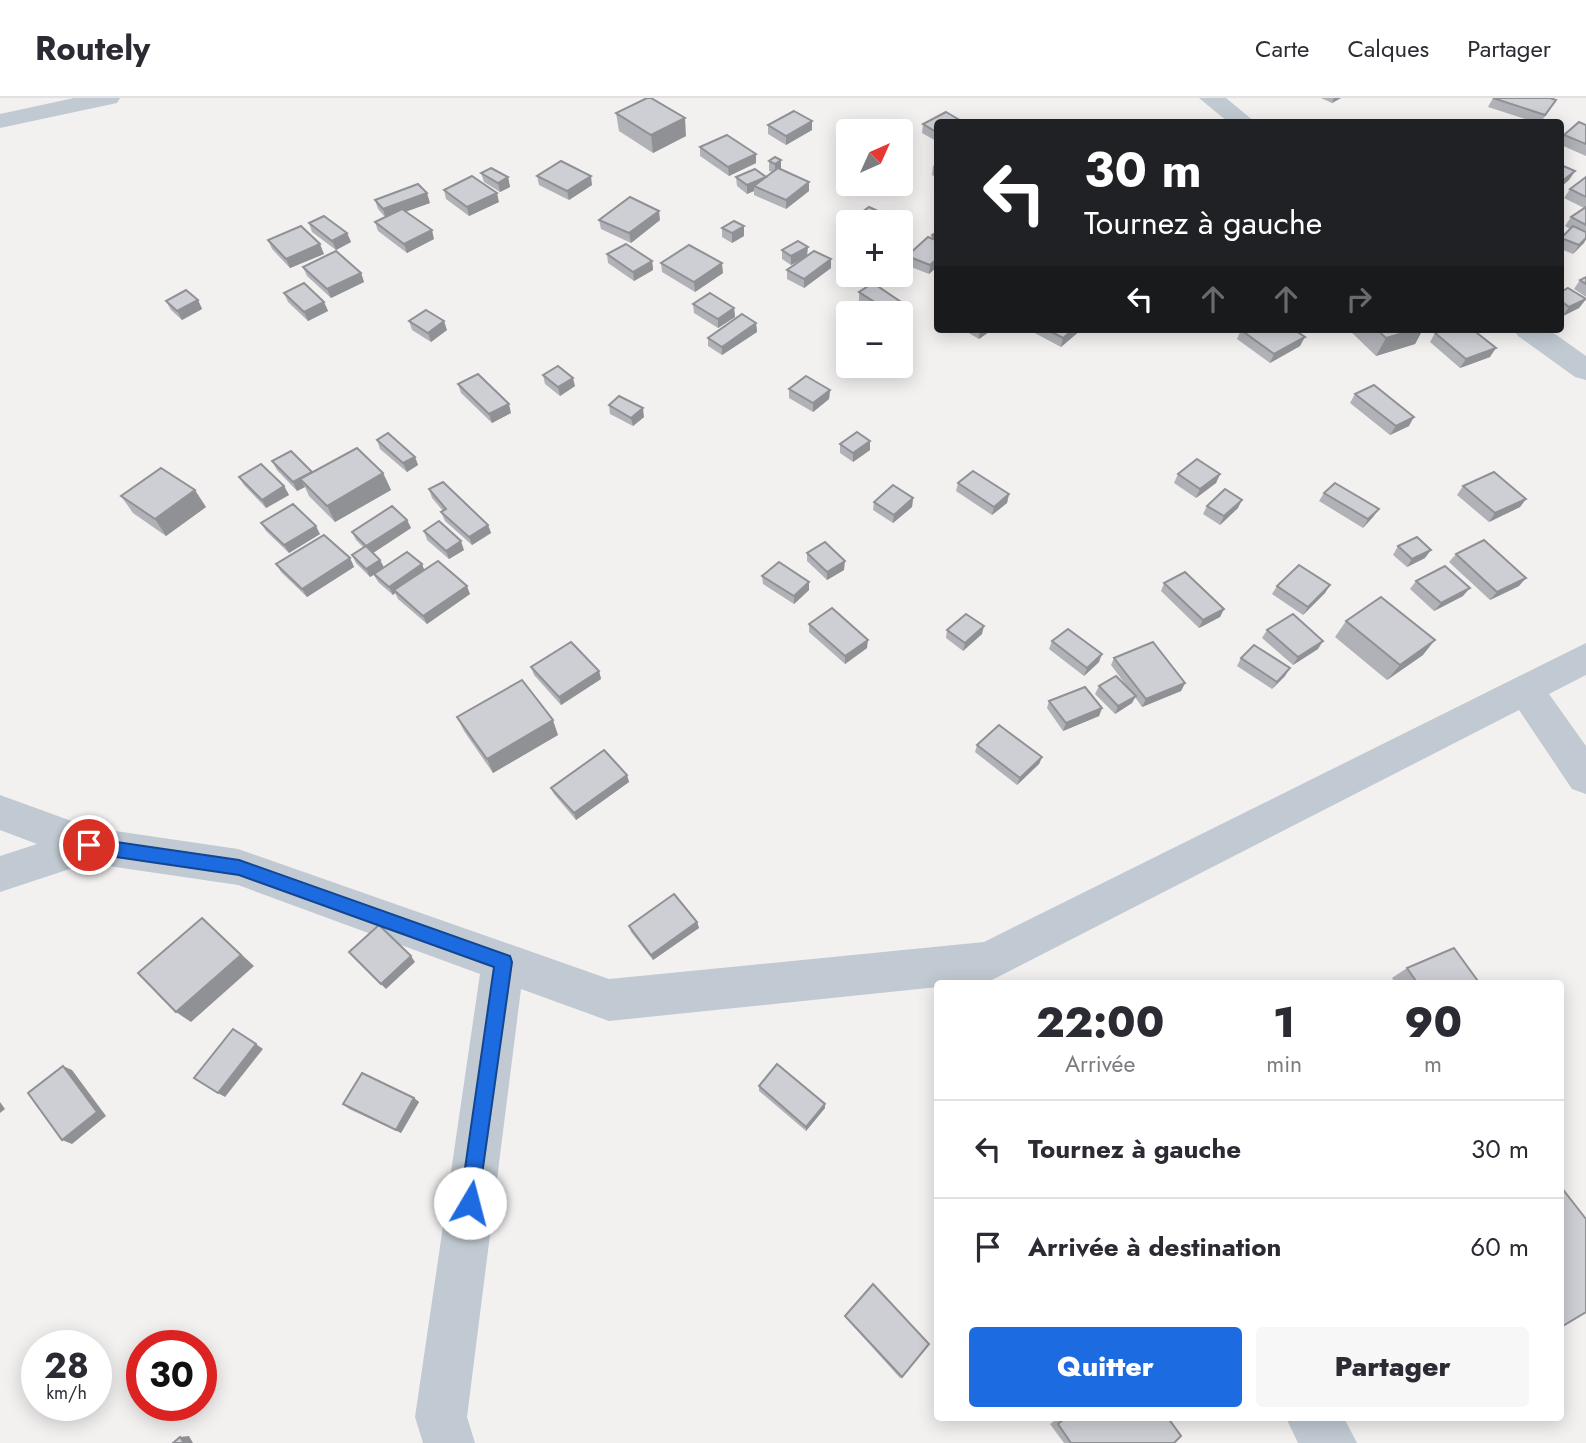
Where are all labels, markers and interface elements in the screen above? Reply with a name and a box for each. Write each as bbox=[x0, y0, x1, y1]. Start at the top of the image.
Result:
text: Routely bbox=[35, 25, 150, 72]
text: Carte bbox=[1255, 31, 1309, 66]
text: Calques bbox=[1347, 31, 1429, 66]
text: Partager bbox=[1467, 31, 1551, 66]
north arrow bbox=[836, 119, 914, 196]
map controls bbox=[836, 119, 913, 378]
text: 30 m bbox=[1084, 135, 1202, 205]
icon: left bbox=[969, 147, 1060, 238]
text: Tournez à gauche bbox=[1084, 200, 1322, 246]
button: + bbox=[836, 210, 913, 287]
icon: left bbox=[1121, 280, 1159, 318]
icon: ahead bbox=[1194, 280, 1232, 318]
icon: ahead bbox=[1267, 280, 1305, 318]
icon: right bbox=[1340, 280, 1378, 318]
button: − bbox=[836, 301, 913, 378]
pin bbox=[59, 815, 119, 875]
icon: arrive bbox=[70, 826, 108, 864]
text: 22:00 bbox=[1036, 992, 1164, 1053]
text: 1 bbox=[1273, 992, 1295, 1053]
text: 90 bbox=[1404, 992, 1462, 1053]
text: Arrivée bbox=[1065, 1047, 1135, 1081]
text: min bbox=[1266, 1047, 1302, 1081]
text: m bbox=[1424, 1047, 1442, 1081]
icon: left bbox=[969, 1130, 1007, 1168]
text: Tournez à gauche bbox=[1028, 1130, 1241, 1168]
text: 30 m bbox=[1471, 1130, 1529, 1168]
position arrow bbox=[433, 1166, 507, 1240]
icon: arrive bbox=[969, 1228, 1007, 1266]
text: Arrivée à destination bbox=[1028, 1228, 1281, 1266]
text: 60 m bbox=[1470, 1228, 1529, 1266]
button: Quitter bbox=[969, 1327, 1242, 1407]
button: Partager bbox=[1256, 1327, 1529, 1407]
speed limit sign: 30 bbox=[126, 1330, 217, 1421]
text: 28 bbox=[44, 1341, 89, 1391]
text: km/h bbox=[46, 1380, 87, 1406]

